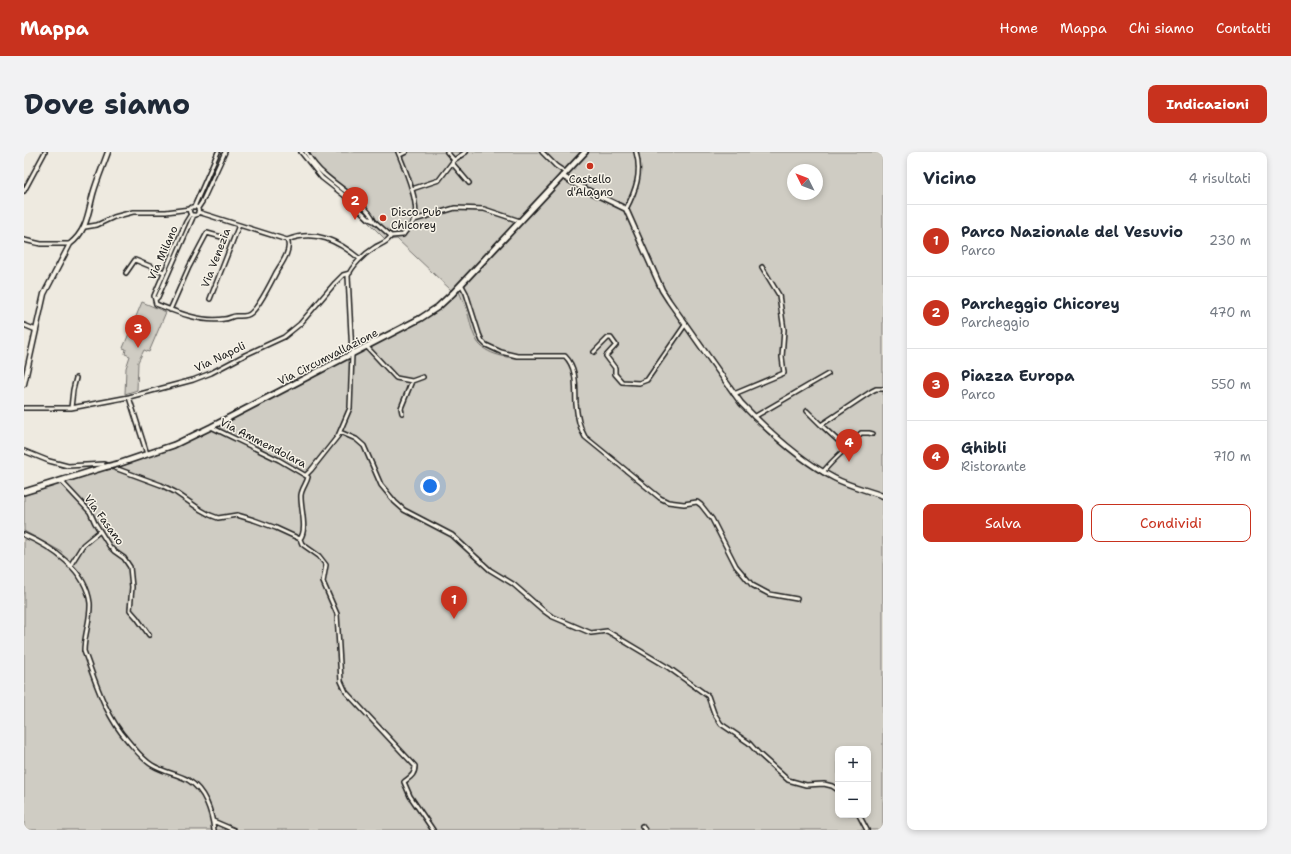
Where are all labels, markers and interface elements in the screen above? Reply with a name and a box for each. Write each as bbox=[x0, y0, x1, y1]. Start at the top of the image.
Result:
text: Mappa bbox=[20, 16, 89, 41]
text: Home bbox=[1000, 19, 1038, 37]
text: Mappa bbox=[1060, 19, 1107, 37]
text: Chi siamo bbox=[1129, 19, 1194, 37]
text: Contatti bbox=[1216, 19, 1271, 37]
text: Dove siamo bbox=[24, 85, 190, 123]
button: Indicazioni bbox=[1148, 85, 1267, 123]
marker: Castello d'Alagno bbox=[585, 161, 595, 171]
north arrow bbox=[787, 164, 823, 200]
text: Vicino bbox=[923, 167, 976, 189]
text: 4 risultati bbox=[1188, 170, 1251, 187]
place label: Castello d'Alagno bbox=[567, 172, 614, 200]
pin: 2 bbox=[342, 187, 368, 220]
place label: Disco Pub Chicorey bbox=[391, 205, 441, 233]
marker: Disco Pub Chicorey bbox=[378, 213, 388, 223]
text: Parco Nazionale del Vesuvio bbox=[961, 222, 1183, 242]
street label: Via Milano bbox=[144, 223, 182, 283]
street label: Via Venezia bbox=[198, 226, 234, 290]
text: 1 bbox=[933, 232, 939, 249]
text: 230 m bbox=[1209, 232, 1251, 249]
text: Parco bbox=[961, 242, 995, 259]
text: Parcheggio Chicorey bbox=[961, 294, 1120, 314]
text: 2 bbox=[931, 304, 941, 321]
text: 470 m bbox=[1209, 304, 1251, 321]
text: Parcheggio bbox=[961, 314, 1030, 331]
pin: 3 bbox=[125, 315, 151, 348]
street label: Via Circumvallazione bbox=[275, 325, 381, 389]
street label: Via Napoli bbox=[192, 338, 248, 376]
text: Piazza Europa bbox=[961, 366, 1075, 386]
text: 3 bbox=[931, 376, 941, 393]
text: 550 m bbox=[1211, 376, 1251, 393]
text: Parco bbox=[961, 386, 995, 403]
street label: Via Ammendolara bbox=[217, 415, 309, 471]
pin: 4 bbox=[836, 429, 862, 462]
text: Ghibli bbox=[961, 438, 1007, 458]
text: 4 bbox=[931, 448, 941, 465]
text: 710 m bbox=[1213, 448, 1251, 465]
text: Ristorante bbox=[961, 458, 1026, 475]
your location bbox=[420, 476, 440, 496]
street label: Via Fasano bbox=[81, 492, 128, 548]
button: Salva bbox=[923, 504, 1083, 542]
button: Condividi bbox=[1091, 504, 1251, 542]
pin: 1 bbox=[441, 586, 467, 619]
map controls bbox=[835, 746, 871, 818]
button: + bbox=[835, 746, 871, 782]
button: − bbox=[835, 782, 871, 818]

